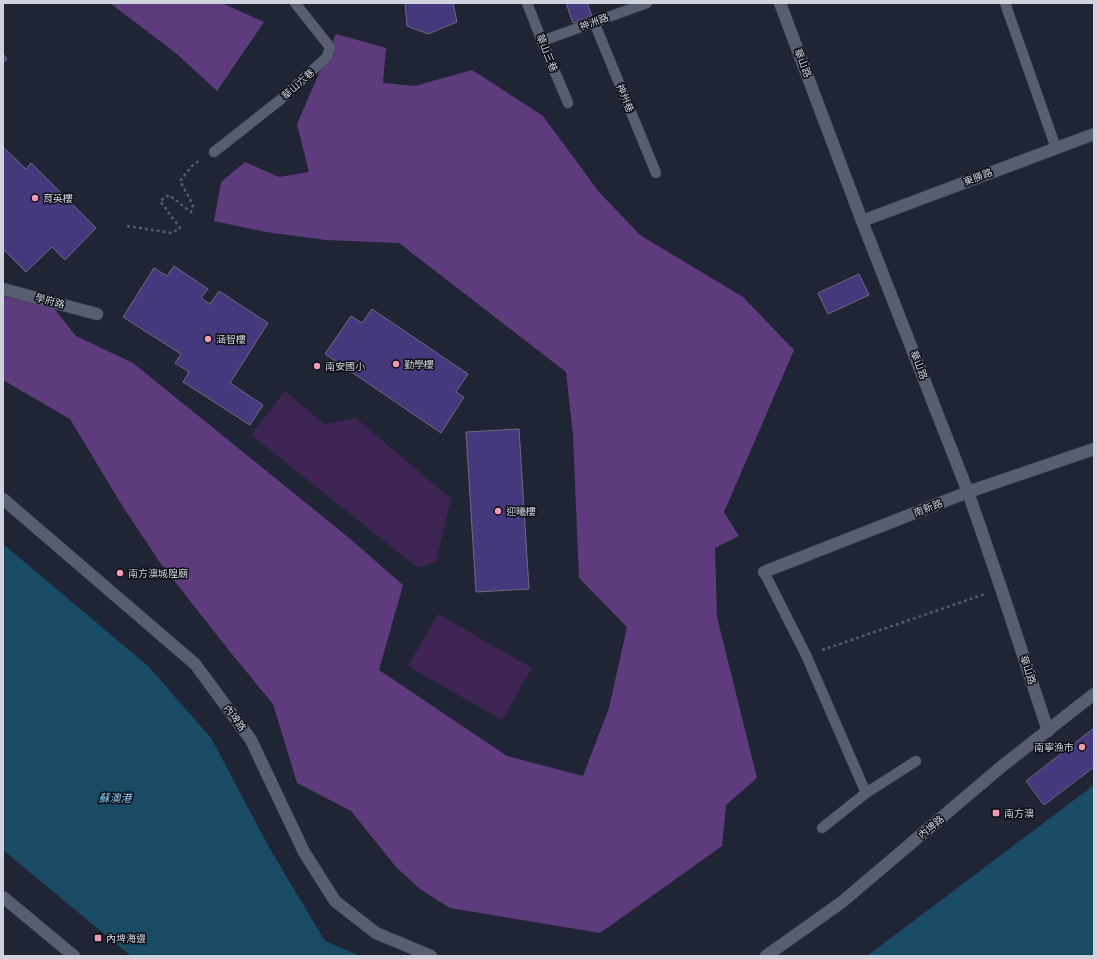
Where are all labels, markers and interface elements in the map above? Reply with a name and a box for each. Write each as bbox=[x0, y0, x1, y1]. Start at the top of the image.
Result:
street label: 神洲路 bbox=[578, 11, 610, 33]
street label: 華山三巷 bbox=[533, 32, 561, 74]
street label: 華山路 bbox=[792, 47, 814, 79]
street label: 華山六巷 bbox=[279, 66, 317, 102]
street label: 神州巷 bbox=[613, 82, 637, 114]
street label: 東勝路 bbox=[962, 166, 994, 188]
place label: 育英樓 bbox=[43, 192, 73, 205]
marker: 育英樓 bbox=[30, 193, 40, 203]
street label: 學府路 bbox=[34, 291, 66, 311]
place label: 涵智樓 bbox=[216, 333, 246, 346]
marker: 涵智樓 bbox=[203, 334, 213, 344]
street label: 華山路 bbox=[908, 349, 930, 381]
place label: 勤學樓 bbox=[404, 358, 434, 371]
marker: 勤學樓 bbox=[391, 359, 401, 369]
place label: 南安國小 bbox=[325, 360, 365, 373]
marker: 南安國小 bbox=[312, 361, 322, 371]
street label: 南新路 bbox=[912, 497, 944, 519]
place label: 迎曦樓 bbox=[506, 505, 536, 518]
marker: 迎曦樓 bbox=[493, 506, 503, 516]
place label: 南方澳城隍廟 bbox=[128, 567, 188, 580]
marker: 南方澳城隍廟 bbox=[115, 568, 125, 578]
street label: 華山路 bbox=[1017, 654, 1039, 686]
street label: 內埤路 bbox=[221, 702, 249, 734]
place label: 南寧漁市 bbox=[1034, 741, 1074, 754]
marker: 南寧漁市 bbox=[1077, 742, 1087, 752]
water label: 蘇澳港 bbox=[99, 791, 133, 805]
place label: 南方澳 bbox=[1004, 807, 1034, 820]
marker: 南方澳 bbox=[991, 808, 1001, 818]
street label: 內埤路 bbox=[915, 812, 947, 842]
place label: 內埤海邊 bbox=[106, 932, 146, 945]
marker: 內埤海邊 bbox=[93, 933, 103, 943]

